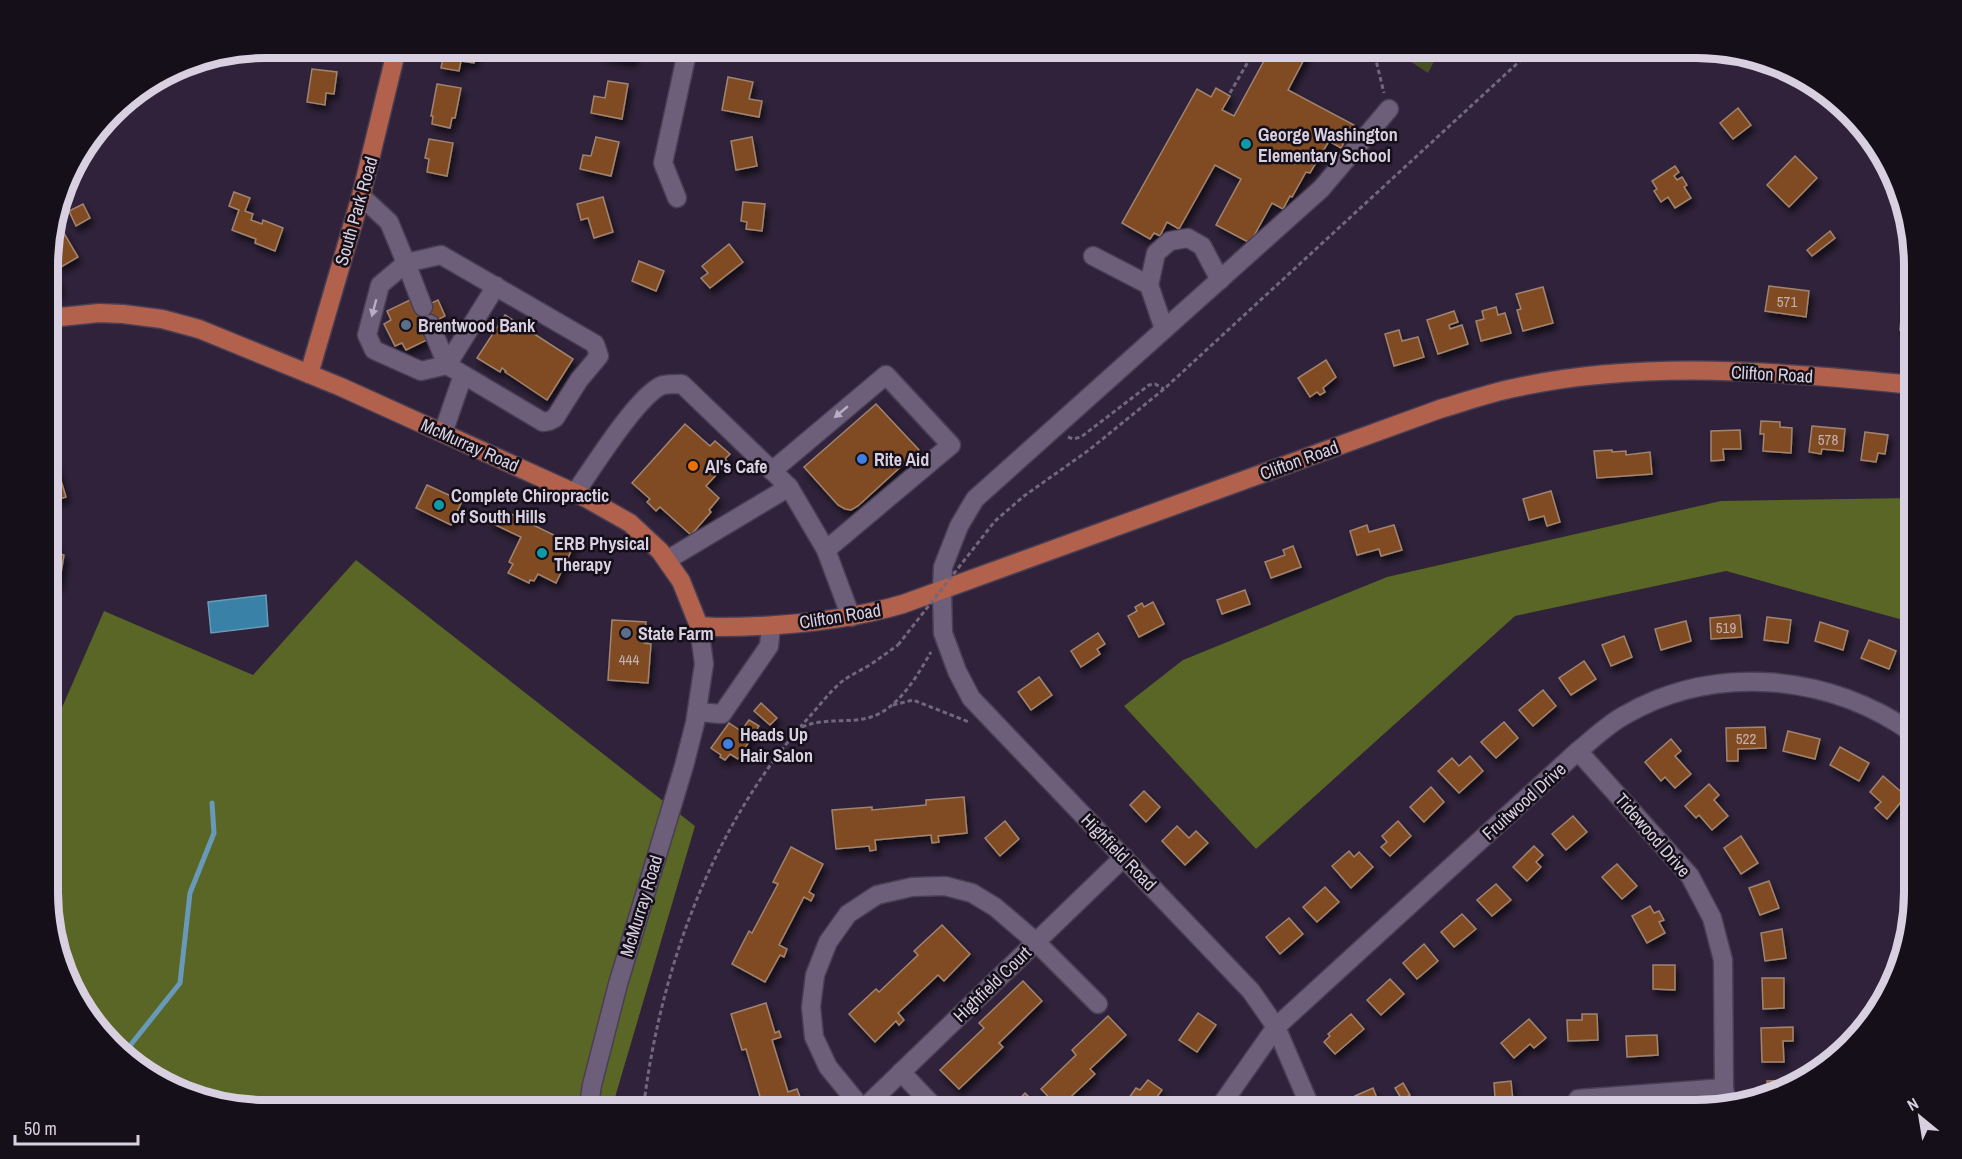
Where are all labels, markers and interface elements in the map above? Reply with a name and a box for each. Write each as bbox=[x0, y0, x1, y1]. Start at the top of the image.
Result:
place label: George Washington Elementary School bbox=[1258, 122, 1398, 168]
marker: George Washington Elementary School bbox=[1239, 137, 1253, 151]
street label: South Park Road bbox=[328, 154, 384, 268]
house number: 571 bbox=[1777, 291, 1797, 312]
one-way arrow bbox=[368, 299, 378, 317]
place label: Brentwood Bank bbox=[418, 313, 536, 338]
marker: Brentwood Bank bbox=[399, 318, 413, 332]
street label: Clifton Road bbox=[1730, 359, 1814, 389]
one-way arrow bbox=[833, 406, 849, 419]
street label: McMurray Road bbox=[417, 412, 523, 478]
house number: 578 bbox=[1818, 429, 1838, 450]
street label: Clifton Road bbox=[1256, 434, 1342, 486]
place label: Rite Aid bbox=[874, 447, 929, 472]
marker: Rite Aid bbox=[855, 452, 869, 466]
place label: Al's Cafe bbox=[705, 454, 768, 479]
marker: Al's Cafe bbox=[686, 459, 700, 473]
place label: Complete Chiropractic of South Hills bbox=[451, 483, 609, 529]
marker: Complete Chiropractic of South Hills bbox=[432, 498, 446, 512]
place label: ERB Physical Therapy bbox=[554, 531, 649, 577]
marker: ERB Physical Therapy bbox=[535, 546, 549, 560]
street label: Clifton Road bbox=[798, 597, 882, 635]
house number: 519 bbox=[1716, 617, 1736, 638]
place label: State Farm bbox=[638, 621, 714, 646]
marker: State Farm bbox=[619, 626, 633, 640]
house number: 444 bbox=[619, 649, 639, 670]
place label: Heads Up Hair Salon bbox=[740, 722, 813, 768]
house number: 522 bbox=[1736, 728, 1756, 749]
marker: Heads Up Hair Salon bbox=[721, 737, 735, 751]
street label: Fruitwood Drive bbox=[1477, 757, 1571, 845]
street label: Tidewood Drive bbox=[1609, 788, 1697, 882]
street label: Highfield Road bbox=[1076, 808, 1162, 896]
street label: McMurray Road bbox=[614, 852, 668, 960]
street label: Highfield Court bbox=[948, 941, 1036, 1027]
north arrow bbox=[1890, 1087, 1950, 1147]
text: N bbox=[1903, 1092, 1922, 1116]
scale bar bbox=[15, 1108, 138, 1146]
text: 50 m bbox=[24, 1116, 57, 1141]

